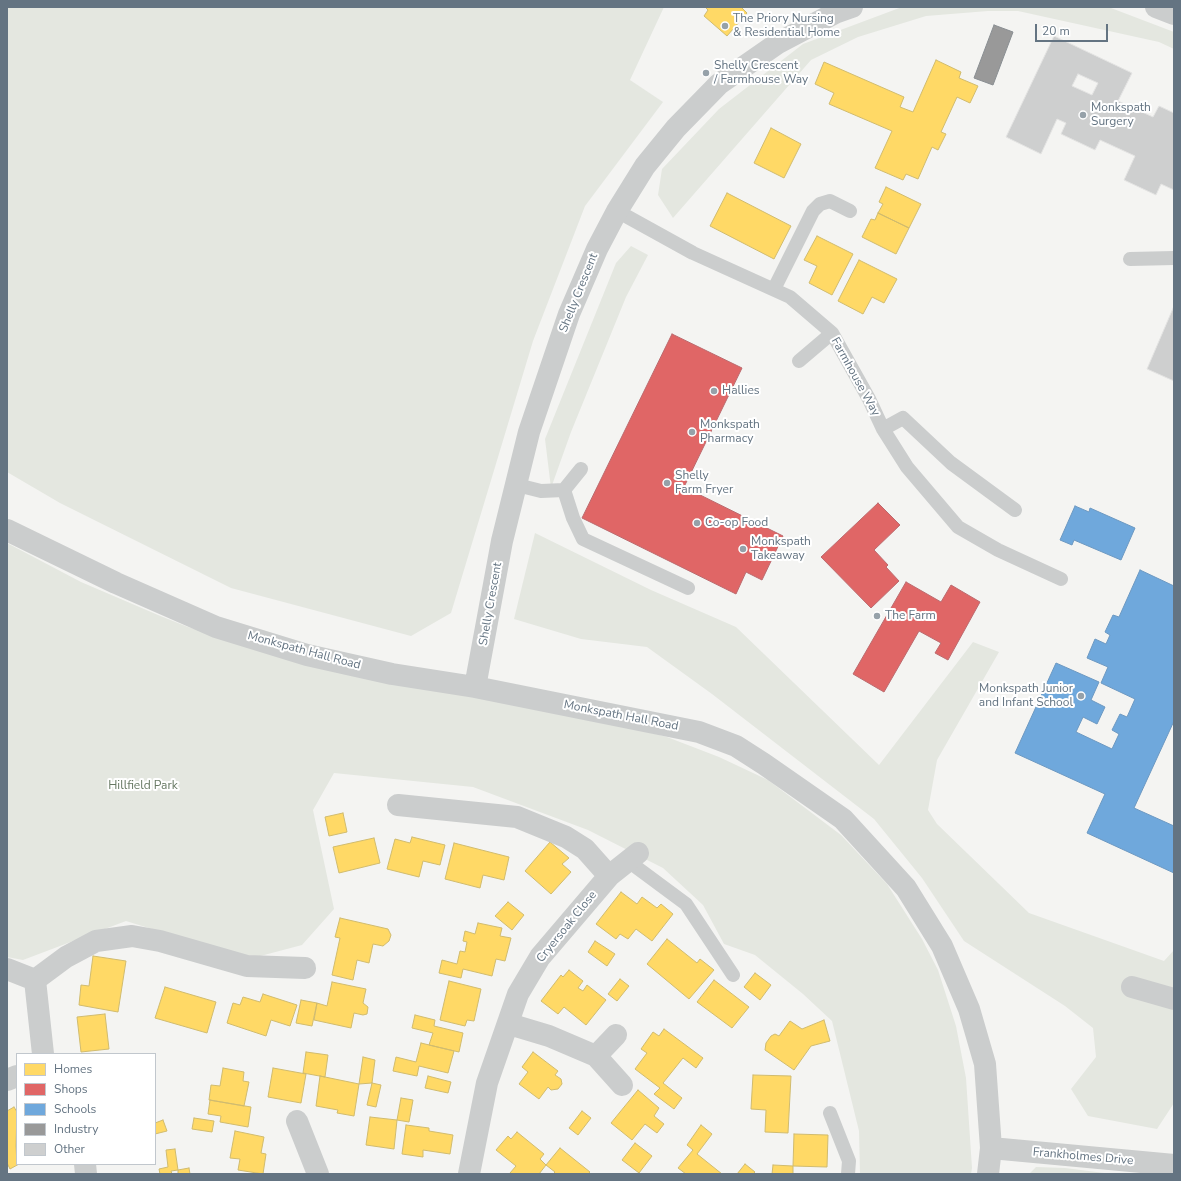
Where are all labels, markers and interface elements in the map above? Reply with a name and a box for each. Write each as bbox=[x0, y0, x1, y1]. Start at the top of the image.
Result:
place label: The Priory Nursing & Residential Home bbox=[733, 12, 840, 40]
scale bar bbox=[1037, 16, 1110, 42]
marker: The Priory Nursing & Residential Home bbox=[720, 21, 730, 31]
text: 20 m bbox=[1042, 23, 1070, 39]
place label: Shelly Crescent / Farmhouse Way bbox=[714, 59, 808, 87]
marker: Shelly Crescent / Farmhouse Way bbox=[701, 68, 711, 78]
place label: Monkspath Surgery bbox=[1091, 101, 1151, 129]
marker: Monkspath Surgery bbox=[1078, 110, 1088, 120]
street label: Shelly Crescent bbox=[557, 251, 601, 335]
street label: Farmhouse Way bbox=[827, 335, 883, 419]
place label: Hallies bbox=[722, 384, 760, 398]
marker: Hallies bbox=[709, 386, 719, 396]
place label: Monkspath Pharmacy bbox=[700, 418, 760, 446]
marker: Monkspath Pharmacy bbox=[687, 427, 697, 437]
place label: Shelly Farm Fryer bbox=[675, 469, 733, 497]
marker: Shelly Farm Fryer bbox=[662, 478, 672, 488]
place label: Co-op Food bbox=[705, 516, 768, 530]
marker: Co-op Food bbox=[692, 518, 702, 528]
place label: Monkspath Takeaway bbox=[751, 535, 811, 563]
marker: Monkspath Takeaway bbox=[738, 544, 748, 554]
street label: Shelly Crescent bbox=[477, 561, 505, 647]
place label: The Farm bbox=[885, 609, 936, 623]
marker: The Farm bbox=[872, 611, 882, 621]
street label: Monkspath Hall Road bbox=[246, 629, 362, 673]
place label: Monkspath Junior and Infant School bbox=[979, 682, 1073, 710]
marker: Monkspath Junior and Infant School bbox=[1076, 691, 1086, 701]
street label: Monkspath Hall Road bbox=[562, 698, 680, 734]
park label: Hillfield Park bbox=[108, 779, 178, 793]
street label: Cryersoak Close bbox=[534, 888, 600, 966]
legend bbox=[16, 1053, 156, 1165]
text: Homes bbox=[54, 1061, 92, 1077]
text: Shops bbox=[54, 1081, 88, 1097]
text: Schools bbox=[54, 1101, 96, 1117]
text: Industry bbox=[54, 1121, 98, 1137]
text: Other bbox=[54, 1141, 85, 1157]
street label: Frankholmes Drive bbox=[1032, 1145, 1134, 1169]

